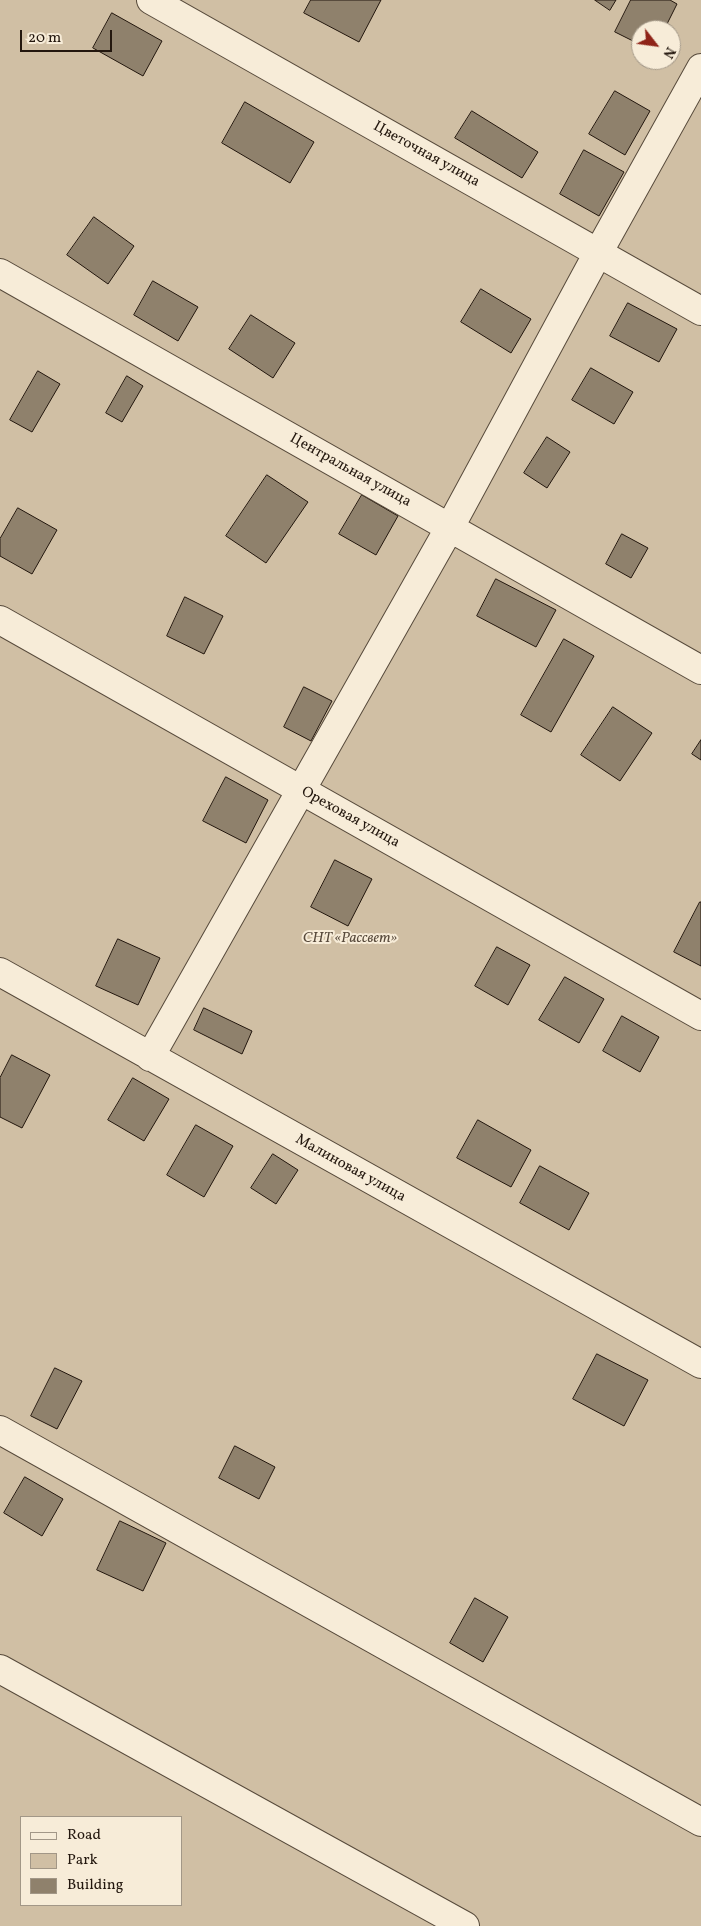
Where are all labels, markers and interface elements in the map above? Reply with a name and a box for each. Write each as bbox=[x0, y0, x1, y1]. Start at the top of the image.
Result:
scale bar bbox=[22, 20, 115, 52]
north arrow bbox=[631, 20, 681, 70]
text: 20 m bbox=[28, 28, 61, 49]
text: N bbox=[658, 43, 679, 61]
street label: Цветочная улица bbox=[370, 118, 482, 192]
street label: Центральная улица bbox=[286, 430, 414, 512]
street label: Ореховая улица bbox=[298, 784, 402, 852]
park label: СНТ «Рассвет» bbox=[303, 930, 397, 948]
street label: Малиновая улица bbox=[292, 1131, 408, 1207]
legend bbox=[20, 1816, 182, 1906]
text: Road bbox=[67, 1825, 101, 1846]
text: Park bbox=[67, 1850, 98, 1871]
text: Building bbox=[67, 1875, 123, 1896]

